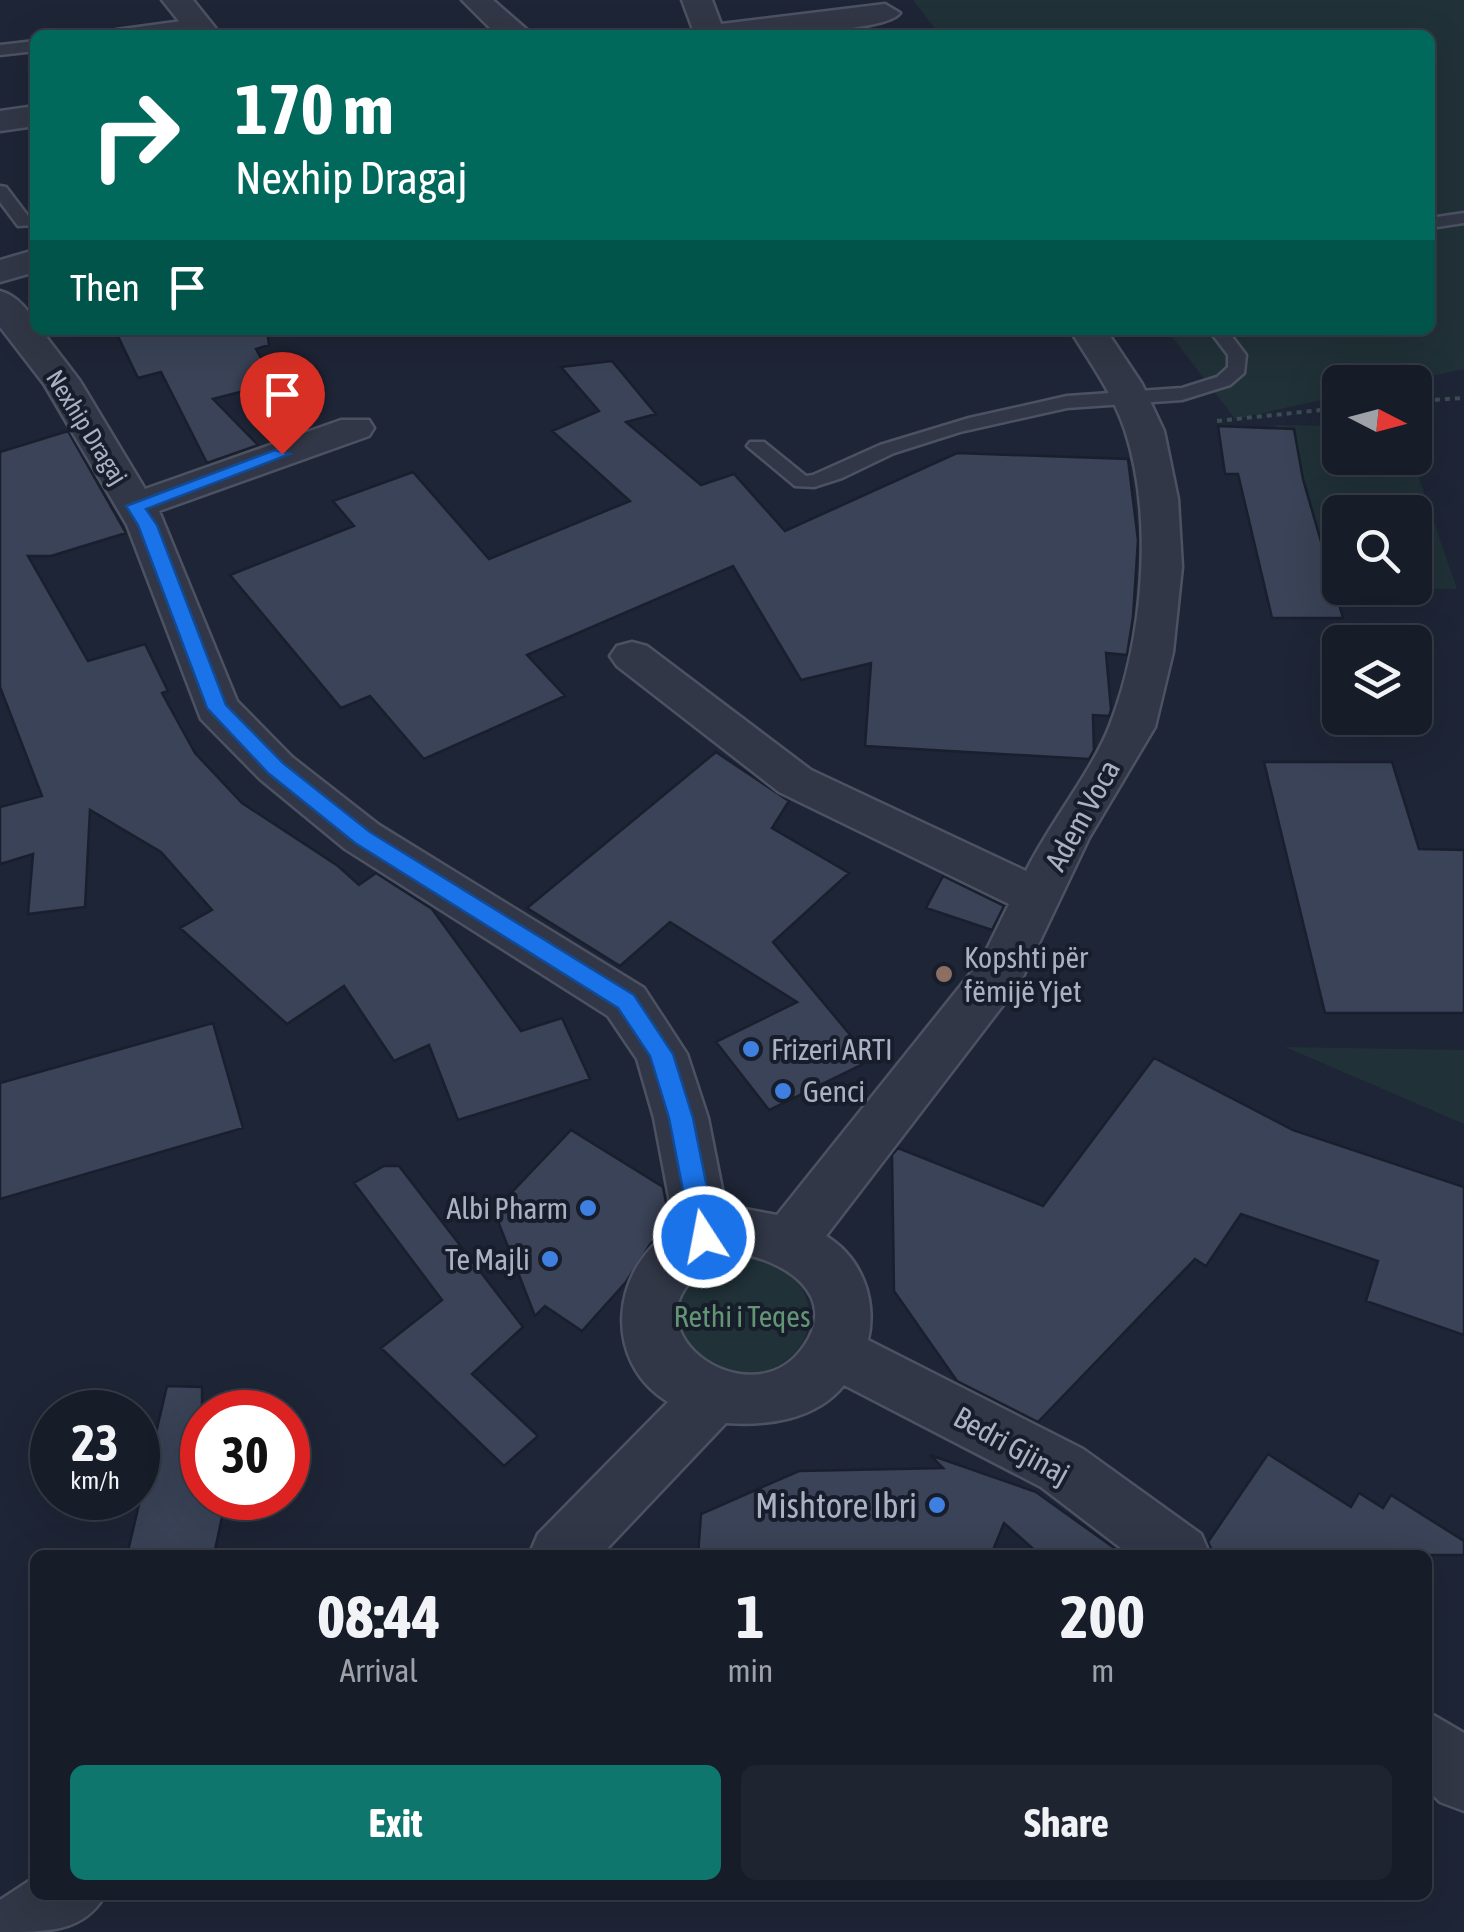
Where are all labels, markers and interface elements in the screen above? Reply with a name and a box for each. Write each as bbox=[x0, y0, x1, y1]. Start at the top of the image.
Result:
text: 170 m bbox=[235, 69, 394, 149]
icon: right bbox=[70, 70, 200, 200]
text: Nexhip Dragaj bbox=[235, 152, 468, 204]
icon: arrive bbox=[160, 260, 215, 315]
text: Then bbox=[70, 266, 140, 309]
pin bbox=[240, 352, 325, 455]
street label: Nexhip Dragaj bbox=[41, 365, 133, 489]
north arrow bbox=[1322, 365, 1432, 475]
map controls bbox=[1322, 365, 1432, 735]
icon: arrive bbox=[255, 367, 310, 422]
button: search bbox=[1322, 495, 1432, 605]
button: layers bbox=[1322, 625, 1432, 735]
street label: Adem Voca bbox=[1038, 754, 1126, 876]
place label: Kopshti për fëmijë Yjet bbox=[964, 940, 1089, 1008]
marker: Kopshti për fëmijë Yjet bbox=[933, 963, 955, 985]
place label: Frizeri ARTI bbox=[771, 1032, 893, 1066]
marker: Frizeri ARTI bbox=[740, 1038, 762, 1060]
place label: Genci bbox=[803, 1074, 865, 1108]
marker: Genci bbox=[772, 1080, 794, 1102]
position arrow bbox=[652, 1185, 756, 1289]
place label: Albi Pharm bbox=[446, 1191, 568, 1225]
marker: Albi Pharm bbox=[577, 1197, 599, 1219]
place label: Te Majli bbox=[445, 1242, 530, 1276]
marker: Te Majli bbox=[539, 1248, 561, 1270]
park label: Rethi i Teqes bbox=[673, 1299, 811, 1333]
speed limit sign: 30 bbox=[180, 1390, 310, 1520]
street label: Bedri Gjinaj bbox=[948, 1399, 1076, 1491]
text: 23 bbox=[71, 1414, 118, 1472]
text: km/h bbox=[70, 1466, 120, 1494]
place label: Mishtore Ibri bbox=[755, 1485, 917, 1525]
marker: Mishtore Ibri bbox=[926, 1494, 948, 1516]
text: 08:44 bbox=[317, 1582, 440, 1651]
text: 1 bbox=[736, 1582, 765, 1651]
text: 200 bbox=[1060, 1582, 1145, 1651]
text: Arrival bbox=[340, 1652, 418, 1689]
text: min bbox=[727, 1652, 773, 1689]
text: m bbox=[1091, 1652, 1114, 1689]
button: Exit bbox=[70, 1765, 721, 1880]
button: Share bbox=[741, 1765, 1392, 1880]

